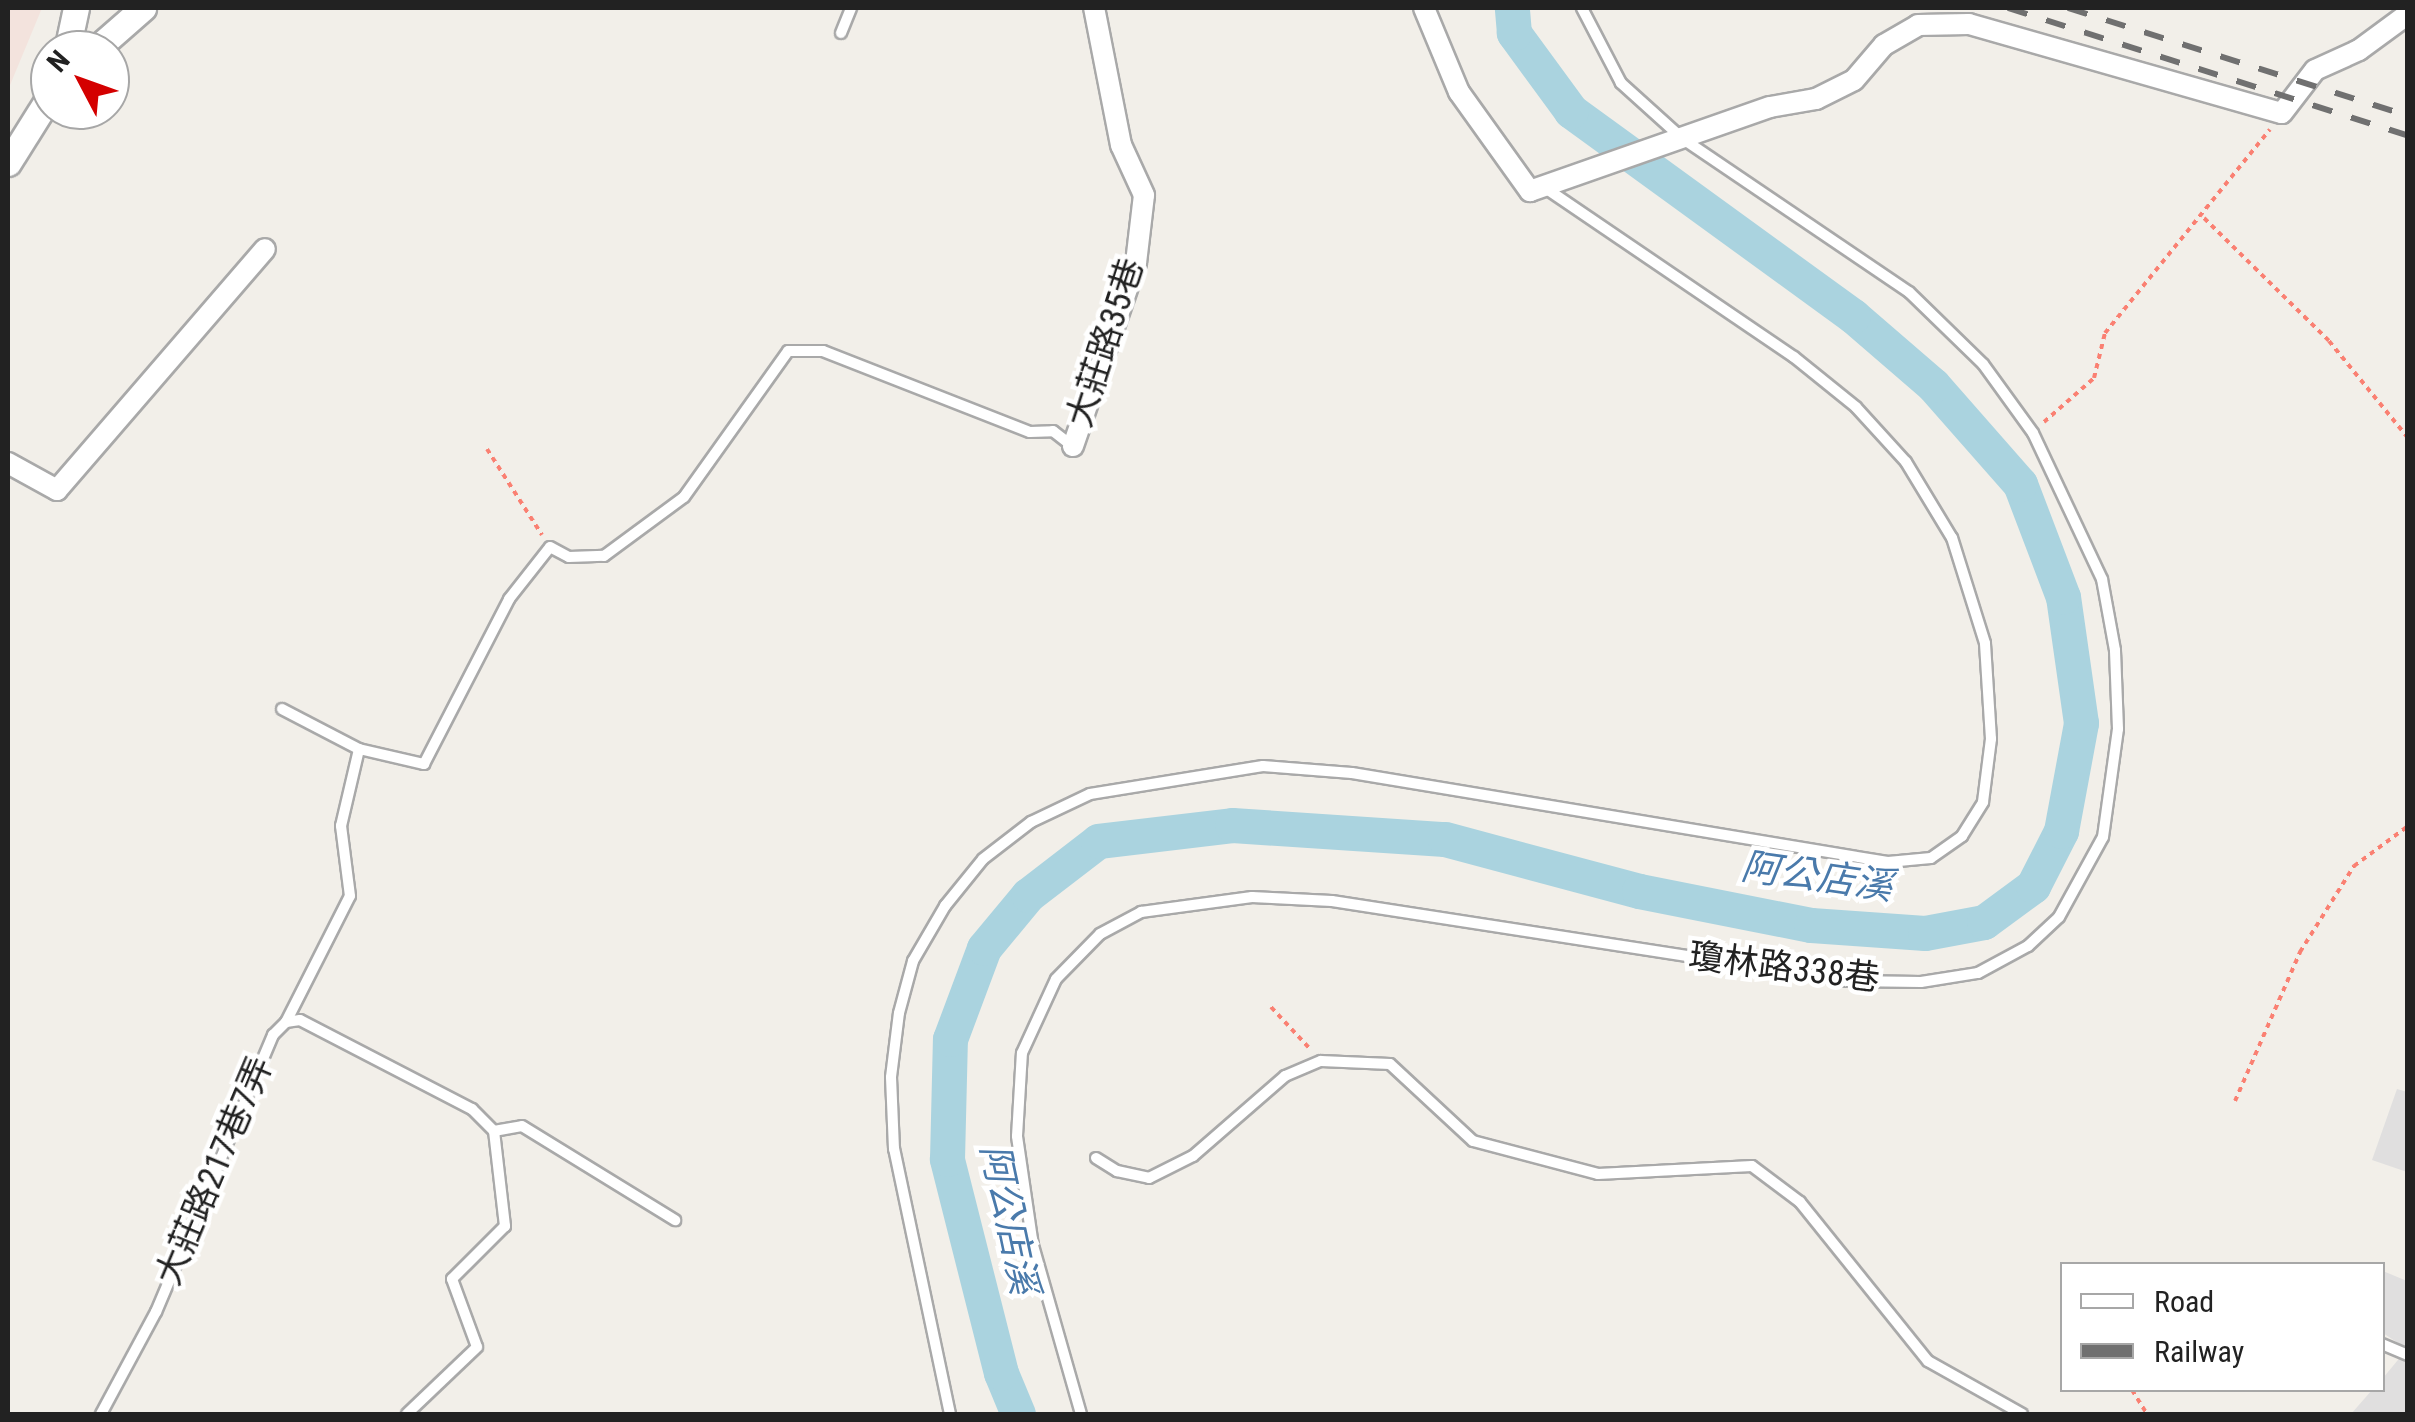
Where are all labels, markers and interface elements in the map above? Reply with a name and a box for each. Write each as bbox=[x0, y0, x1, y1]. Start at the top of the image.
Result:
north arrow bbox=[30, 30, 130, 130]
text: N bbox=[40, 44, 77, 79]
street label: 大莊路35巷 bbox=[1059, 254, 1153, 432]
water label: 阿公店溪 bbox=[1739, 844, 1895, 910]
street label: 瓊林路338巷 bbox=[1686, 935, 1882, 1001]
street label: 大莊路217巷7弄 bbox=[148, 1050, 282, 1292]
water label: 阿公店溪 bbox=[971, 1140, 1047, 1298]
legend bbox=[2060, 1262, 2385, 1392]
text: Road bbox=[2154, 1284, 2214, 1319]
text: Railway bbox=[2154, 1334, 2244, 1369]

